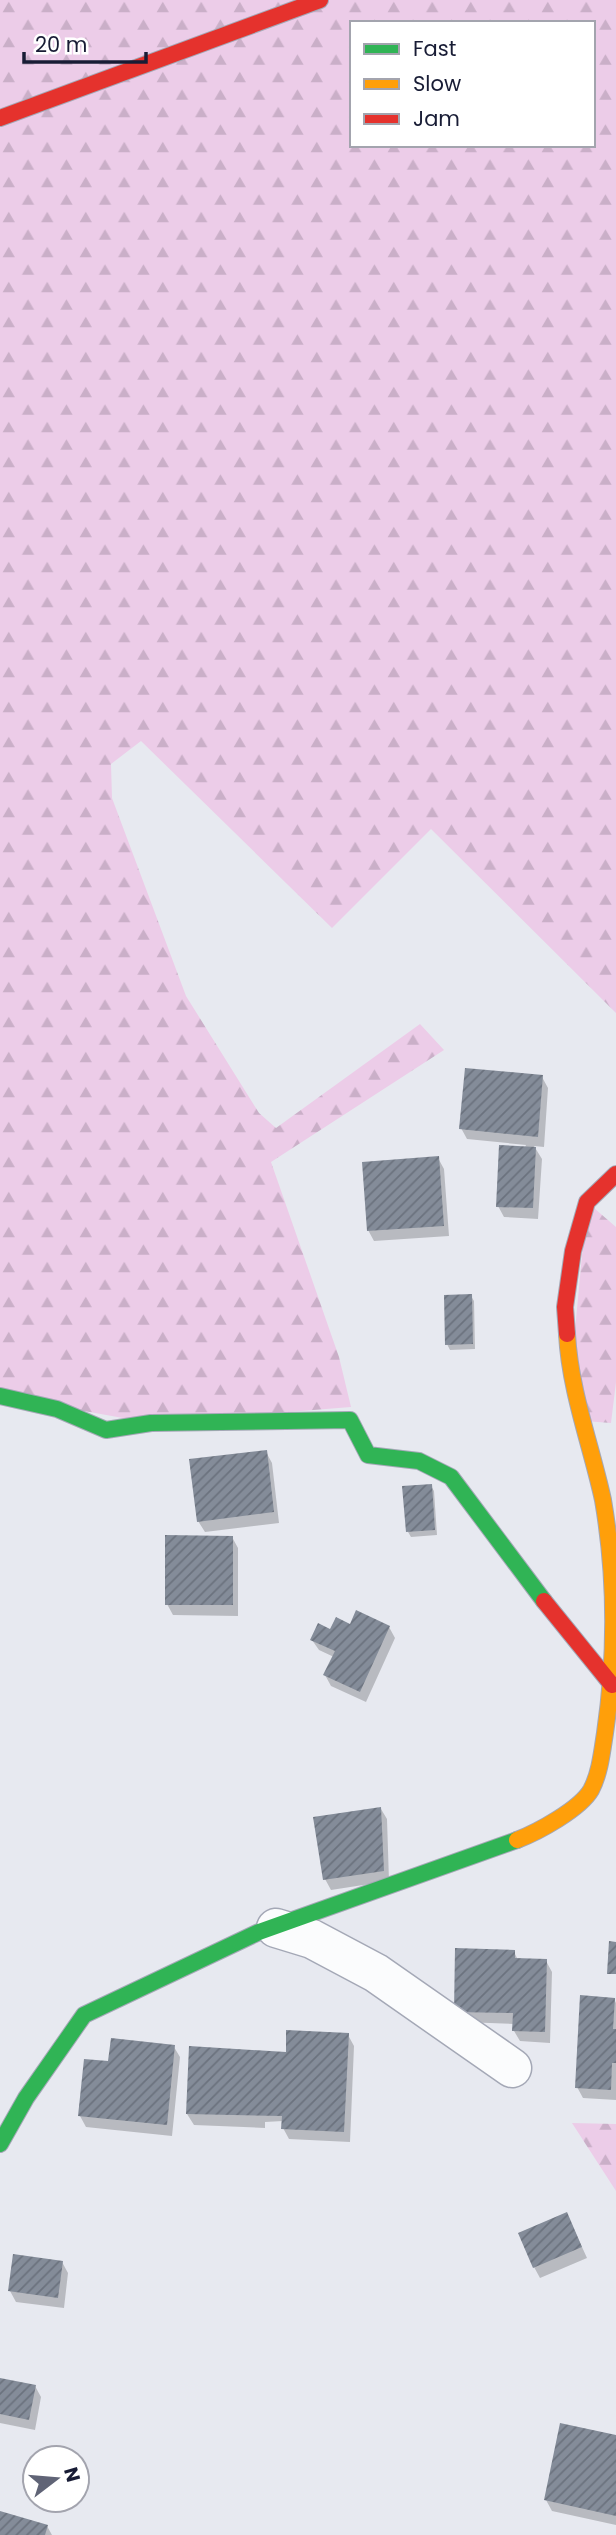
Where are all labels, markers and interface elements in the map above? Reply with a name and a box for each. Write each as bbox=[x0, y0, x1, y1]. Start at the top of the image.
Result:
scale bar bbox=[24, 21, 147, 65]
legend bbox=[350, 21, 595, 147]
text: 20 m bbox=[35, 30, 88, 59]
text: Fast bbox=[413, 34, 456, 63]
text: Slow bbox=[413, 69, 461, 98]
text: Jam bbox=[413, 104, 460, 133]
north arrow bbox=[21, 2444, 91, 2514]
text: N bbox=[57, 2464, 87, 2485]

